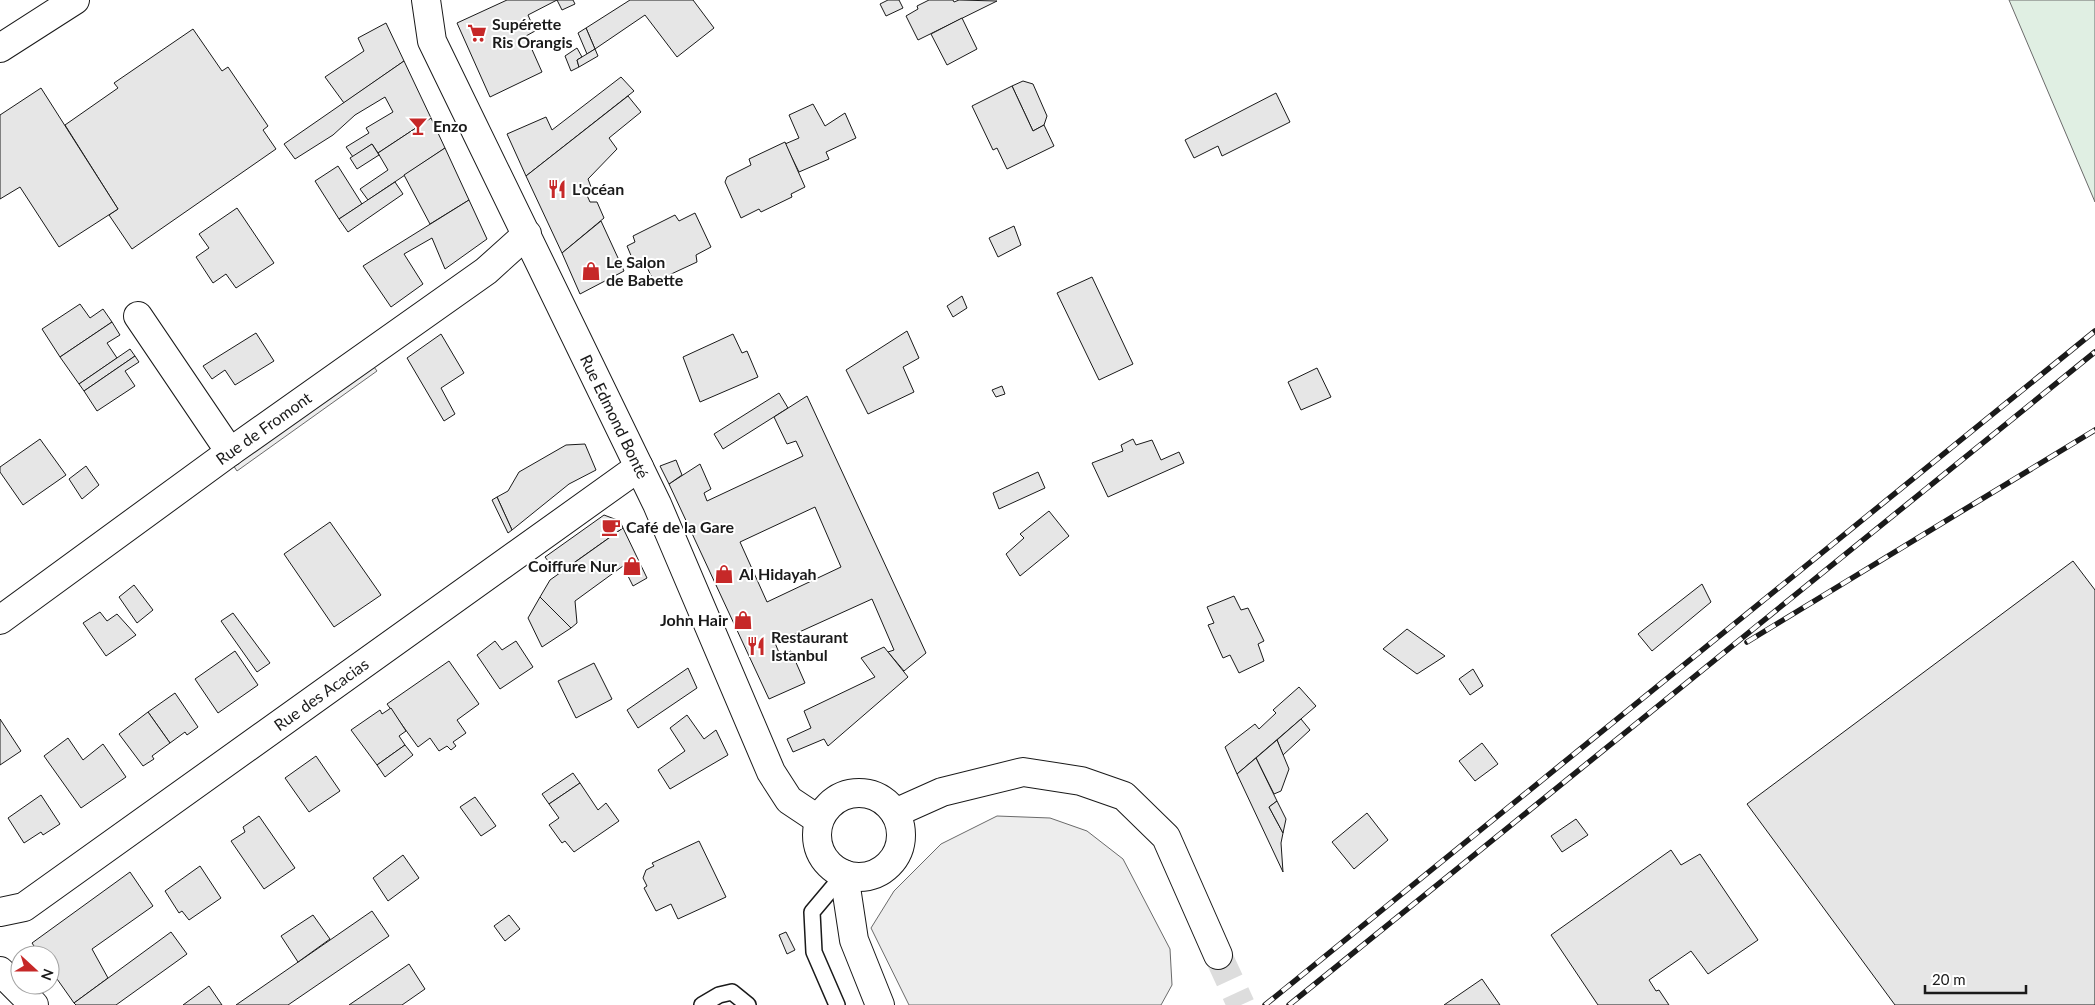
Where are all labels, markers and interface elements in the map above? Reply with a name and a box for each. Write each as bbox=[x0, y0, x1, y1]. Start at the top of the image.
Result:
place label: Supérette Ris Orangis bbox=[492, 14, 573, 51]
supermarket icon: Supérette Ris Orangis bbox=[466, 22, 488, 44]
bar icon: Enzo bbox=[407, 115, 429, 137]
place label: Enzo bbox=[433, 116, 467, 135]
restaurant icon: L'océan bbox=[546, 178, 568, 200]
place label: L'océan bbox=[572, 179, 624, 198]
place label: Le Salon de Babette bbox=[606, 252, 684, 289]
shop icon: Le Salon de Babette bbox=[580, 260, 602, 282]
street label: Rue Edmond Bonté bbox=[577, 351, 653, 481]
street label: Rue de Fromont bbox=[212, 387, 315, 468]
cafe icon: Café de la Gare bbox=[600, 516, 622, 538]
place label: Café de la Gare bbox=[626, 517, 734, 536]
shop icon: Coiffure Nur bbox=[621, 555, 643, 577]
place label: Coiffure Nur bbox=[528, 556, 617, 575]
shop icon: Al Hidayah bbox=[713, 563, 735, 585]
place label: Al Hidayah bbox=[738, 564, 817, 583]
shop icon: John Hair bbox=[732, 609, 754, 631]
place label: John Hair bbox=[660, 610, 728, 629]
place label: Restaurant Istanbul bbox=[771, 627, 848, 664]
restaurant icon: Restaurant Istanbul bbox=[745, 635, 767, 657]
street label: Rue des Acacias bbox=[270, 654, 372, 734]
north arrow bbox=[10, 945, 60, 995]
scale bar bbox=[1925, 962, 2026, 994]
text: N bbox=[38, 967, 57, 983]
text: 20 m bbox=[1932, 970, 1966, 988]

